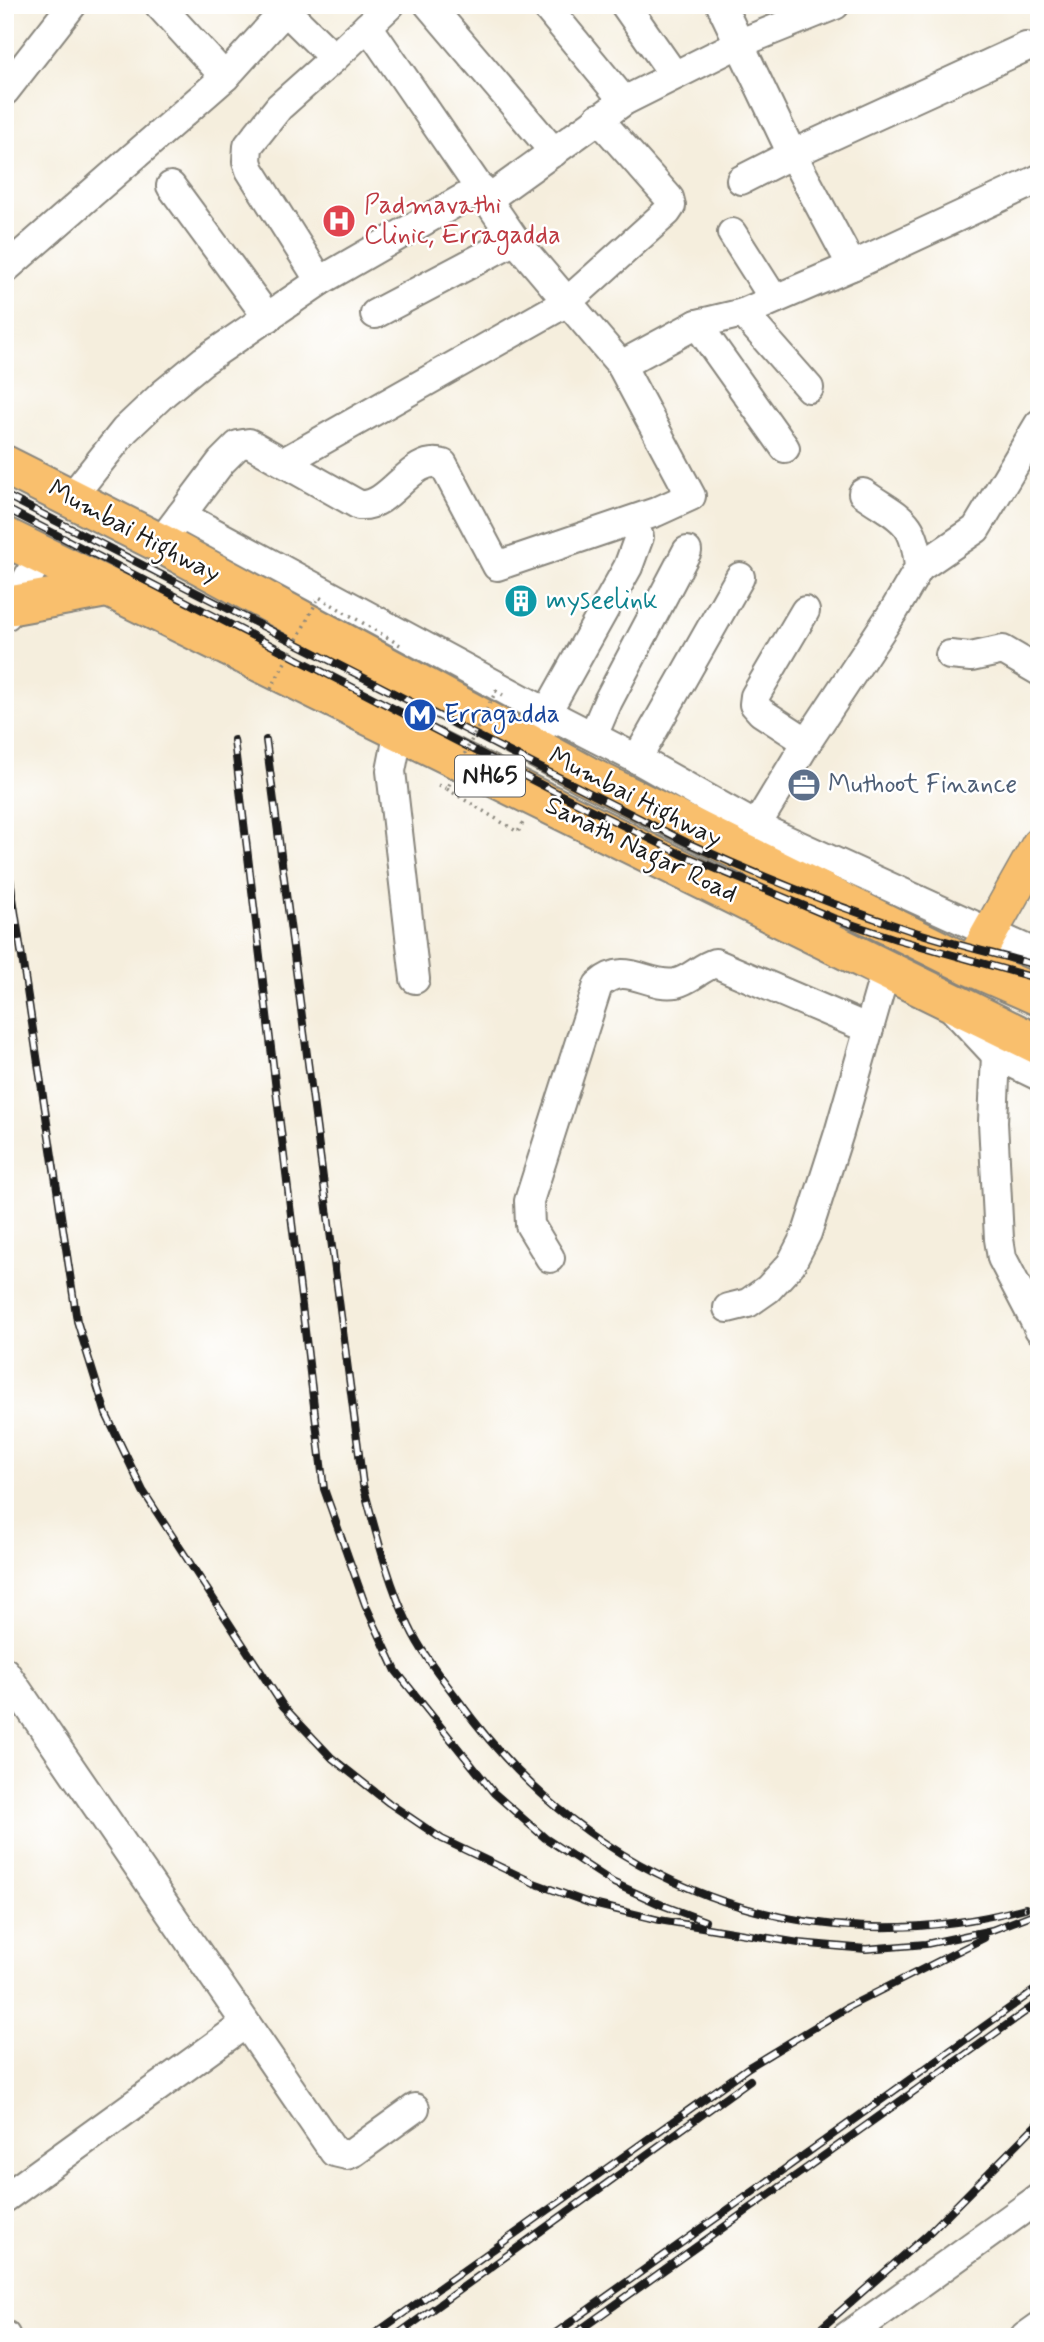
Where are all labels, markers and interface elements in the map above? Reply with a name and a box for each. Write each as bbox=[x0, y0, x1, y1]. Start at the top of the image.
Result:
place label: Padmavathi Clinic, Erragadda bbox=[364, 189, 561, 255]
hospital icon: Padmavathi Clinic, Erragadda bbox=[320, 202, 358, 240]
street label: Mumbai Highway bbox=[41, 472, 226, 594]
building icon: myseelink bbox=[502, 582, 540, 620]
place label: myseelink bbox=[546, 584, 658, 618]
metro station icon: Erragadda bbox=[401, 696, 439, 734]
place label: Erragadda bbox=[444, 698, 560, 734]
street label: Mumbai Highway bbox=[541, 740, 727, 859]
road number: NH65 bbox=[455, 756, 525, 796]
office icon: Muthoot Finance bbox=[785, 766, 823, 804]
place label: Muthoot Finance bbox=[828, 768, 1017, 802]
street label: Sanath Nagar Road bbox=[538, 789, 743, 914]

